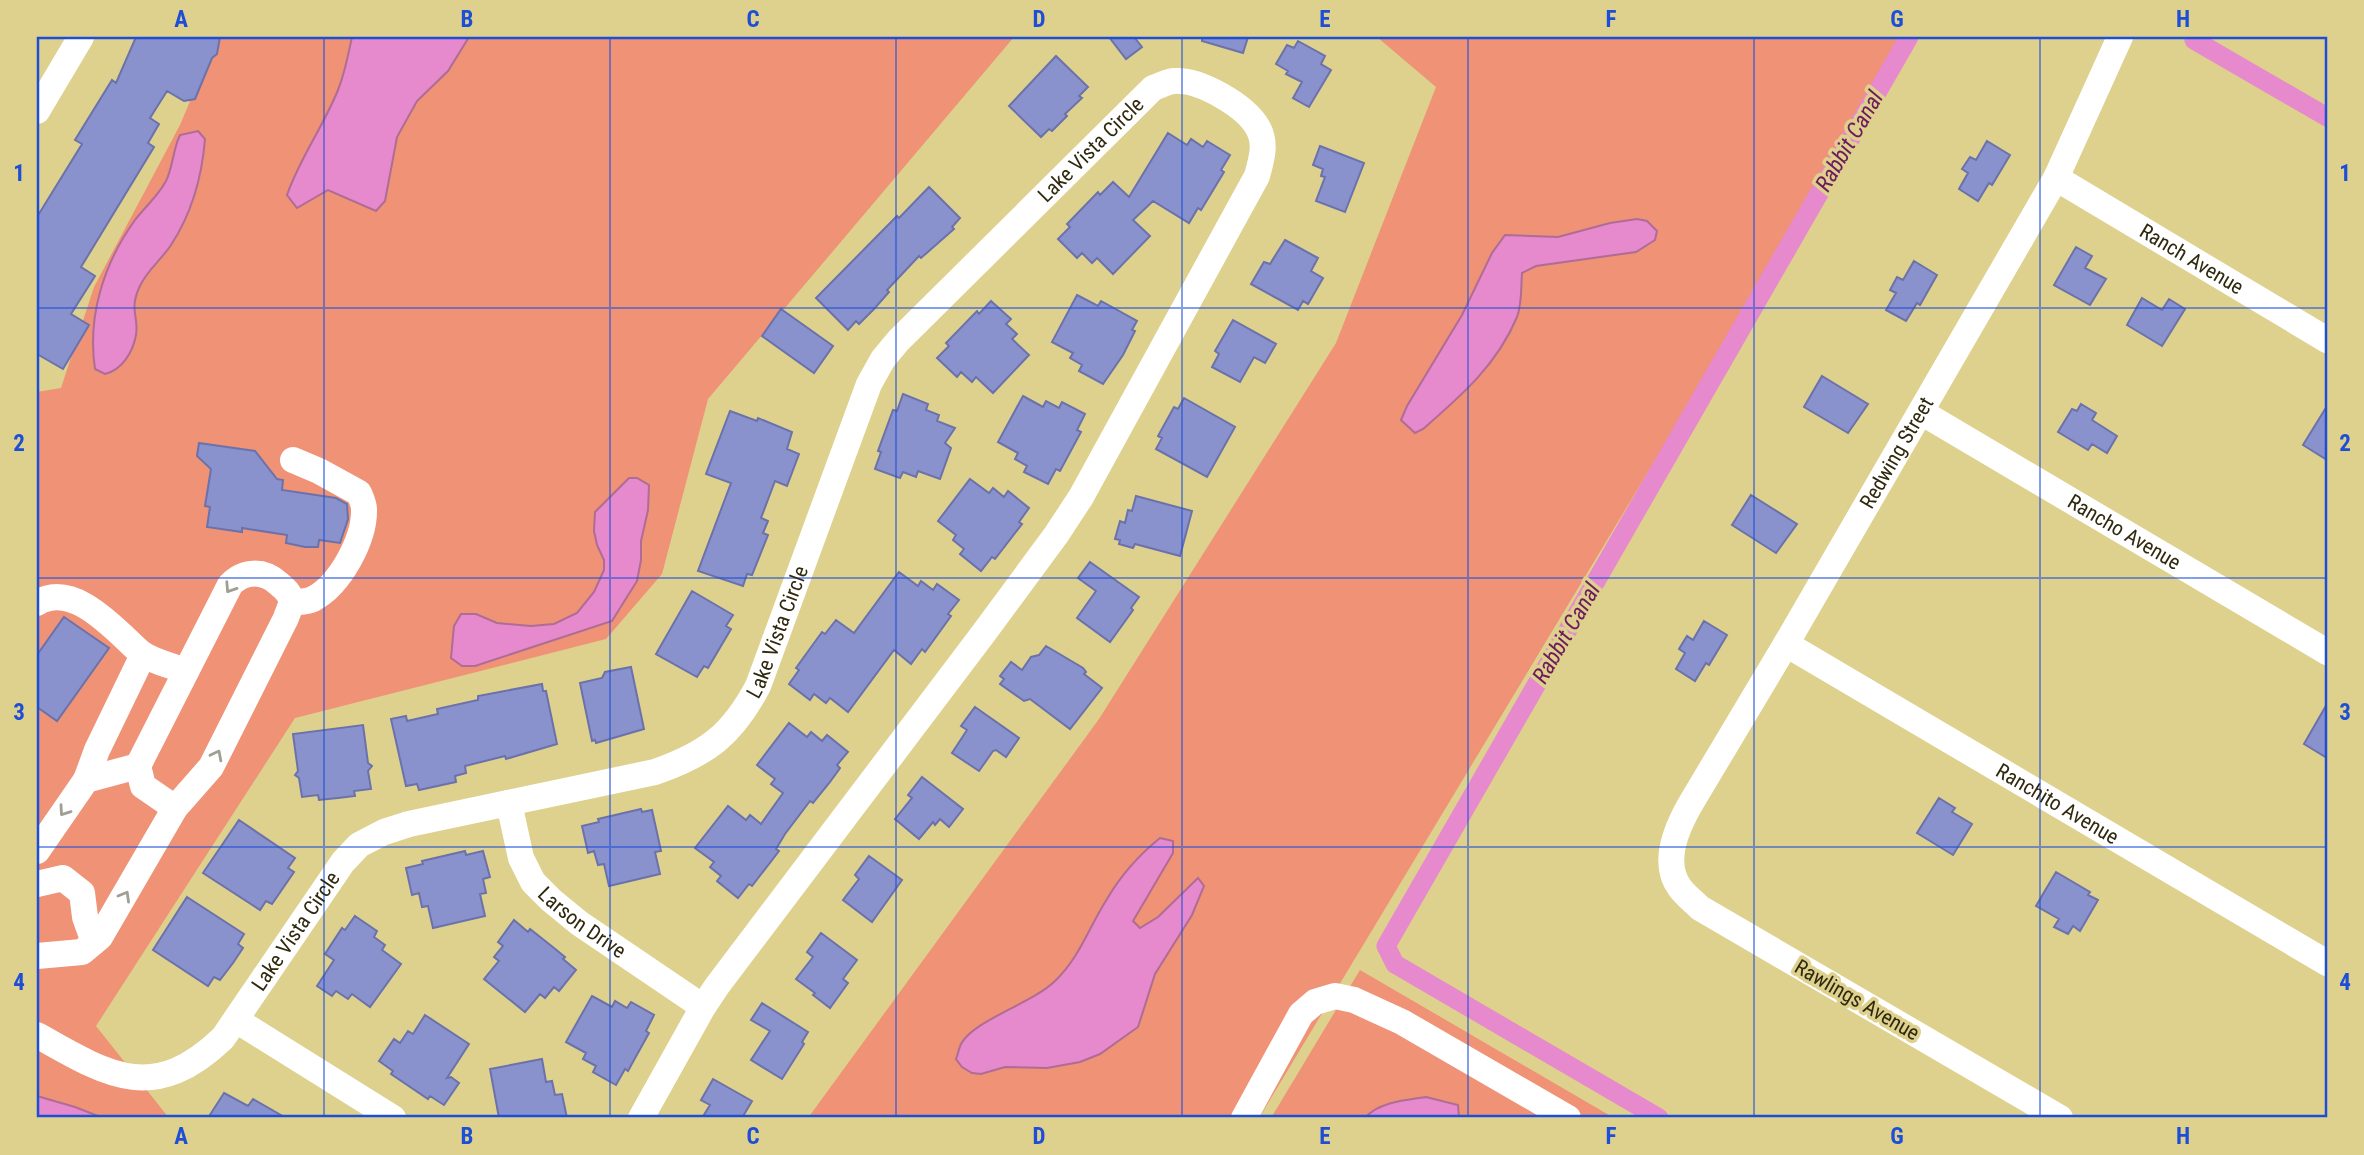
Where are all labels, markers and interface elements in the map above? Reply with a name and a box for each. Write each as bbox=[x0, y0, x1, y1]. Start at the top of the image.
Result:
text: A bbox=[174, 6, 188, 33]
text: B bbox=[461, 6, 473, 33]
text: C bbox=[746, 6, 760, 33]
text: D bbox=[1033, 6, 1046, 33]
text: E bbox=[1319, 6, 1331, 33]
text: F bbox=[1606, 6, 1617, 33]
text: G bbox=[1890, 6, 1904, 33]
text: H bbox=[2176, 6, 2190, 33]
water label: Rabbit Canal bbox=[1810, 85, 1889, 196]
street label: Lake Vista Circle bbox=[1033, 92, 1149, 207]
text: 1 bbox=[13, 160, 25, 187]
text: 1 bbox=[2339, 160, 2351, 187]
street label: Ranch Avenue bbox=[2135, 219, 2248, 299]
street label: Redwing Street bbox=[1855, 393, 1938, 513]
text: 2 bbox=[13, 430, 25, 457]
text: 2 bbox=[2339, 430, 2351, 457]
street label: Rancho Avenue bbox=[2063, 489, 2185, 575]
street label: Lake Vista Circle bbox=[742, 563, 813, 702]
water label: Rabbit Canal bbox=[1527, 577, 1606, 688]
one-way arrow bbox=[225, 581, 238, 594]
text: 3 bbox=[13, 699, 25, 726]
text: 3 bbox=[2339, 699, 2351, 726]
one-way arrow bbox=[209, 750, 223, 762]
street label: Ranchito Avenue bbox=[1992, 759, 2123, 849]
one-way arrow bbox=[60, 803, 72, 816]
street label: Lake Vista Circle bbox=[247, 867, 345, 995]
street label: Larson Drive bbox=[533, 882, 631, 963]
one-way arrow bbox=[117, 890, 130, 903]
street label: Rawlings Avenue bbox=[1790, 955, 1924, 1045]
text: 4 bbox=[13, 969, 25, 996]
text: 4 bbox=[2339, 969, 2351, 996]
text: A bbox=[174, 1123, 188, 1150]
text: B bbox=[461, 1123, 473, 1150]
text: C bbox=[746, 1123, 760, 1150]
text: D bbox=[1033, 1123, 1046, 1150]
text: E bbox=[1319, 1123, 1331, 1150]
text: F bbox=[1606, 1123, 1617, 1150]
text: G bbox=[1890, 1123, 1904, 1150]
text: H bbox=[2176, 1123, 2190, 1150]

